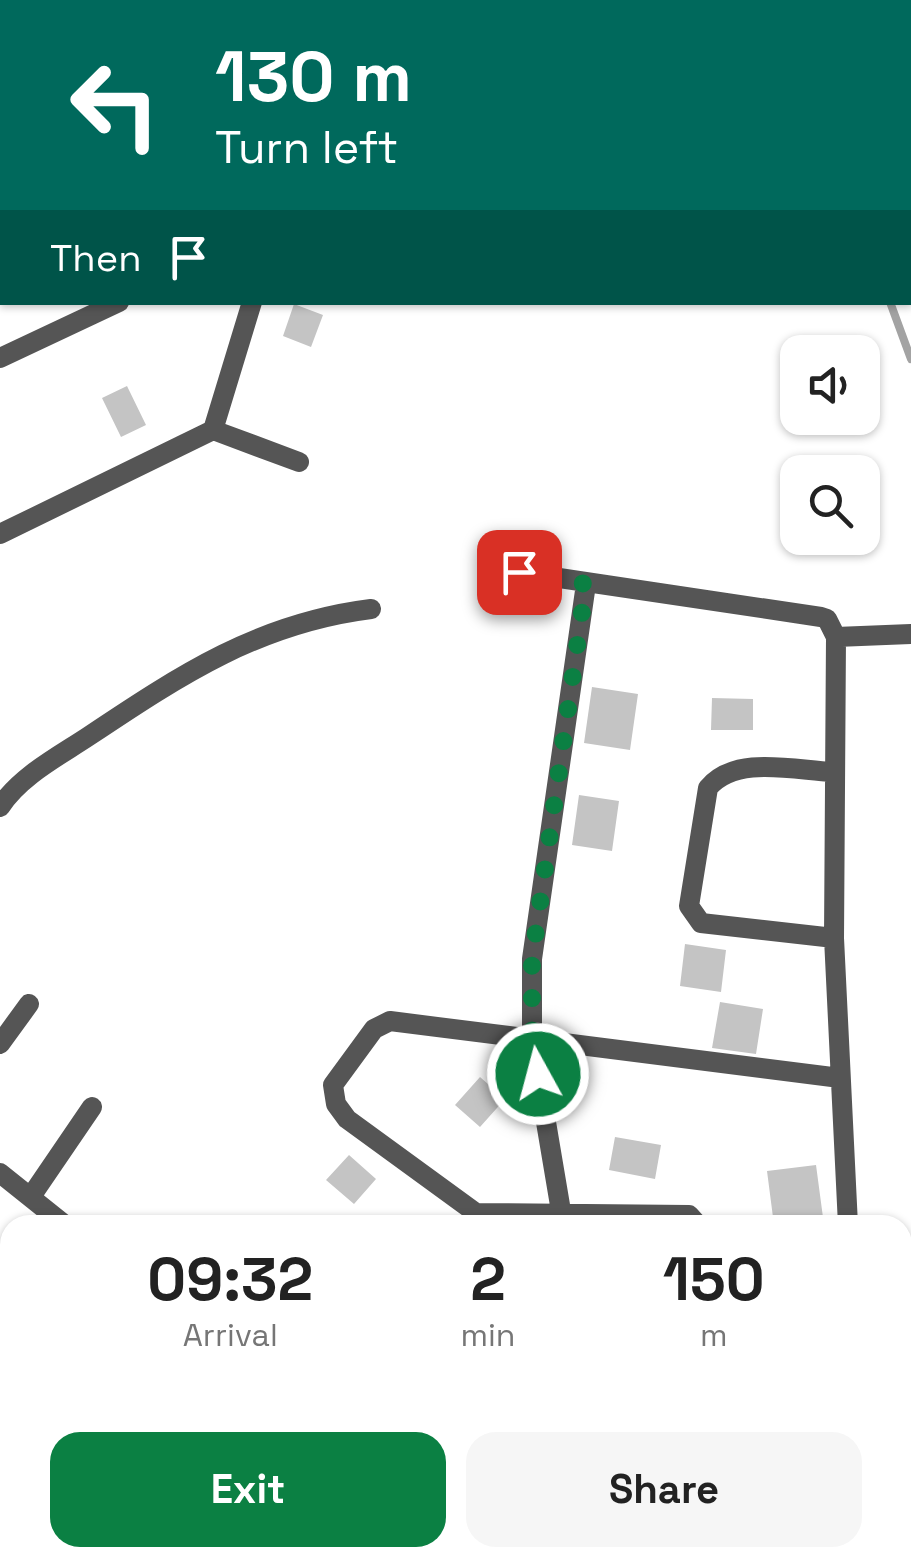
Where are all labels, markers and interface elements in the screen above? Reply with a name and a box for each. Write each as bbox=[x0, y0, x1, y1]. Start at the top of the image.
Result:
text: 130 m bbox=[215, 32, 412, 121]
icon: left bbox=[50, 40, 180, 170]
text: Turn left bbox=[215, 119, 398, 176]
icon: arrive bbox=[161, 230, 216, 285]
text: Then bbox=[50, 234, 141, 282]
map controls bbox=[780, 335, 880, 555]
button: sound bbox=[780, 335, 880, 435]
button: search bbox=[780, 455, 880, 555]
pin bbox=[477, 530, 562, 615]
icon: arrive bbox=[492, 545, 547, 600]
position arrow bbox=[486, 1022, 590, 1126]
text: 09:32 bbox=[147, 1241, 313, 1318]
text: 2 bbox=[470, 1241, 506, 1318]
text: 150 bbox=[663, 1241, 765, 1318]
text: Arrival bbox=[183, 1315, 278, 1355]
text: min bbox=[460, 1315, 515, 1355]
text: m bbox=[700, 1315, 727, 1355]
button: Exit bbox=[50, 1432, 446, 1547]
button: Share bbox=[466, 1432, 862, 1547]

